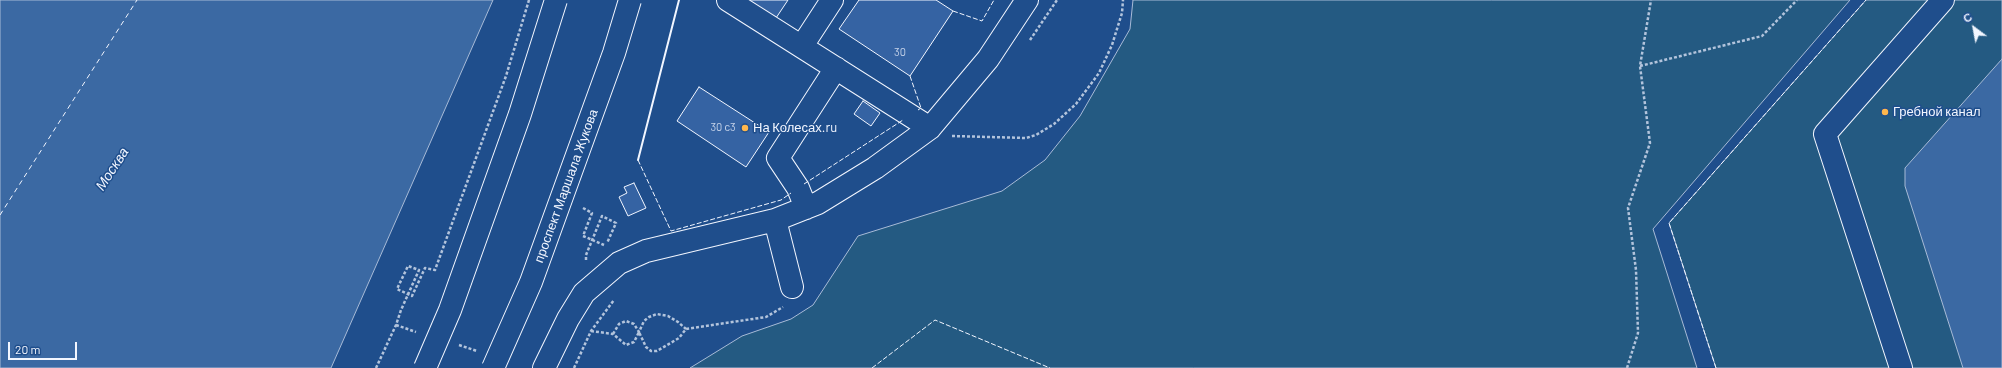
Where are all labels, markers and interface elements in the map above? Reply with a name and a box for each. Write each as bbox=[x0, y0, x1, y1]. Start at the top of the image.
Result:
north arrow bbox=[1954, 8, 1994, 48]
text: С bbox=[1961, 10, 1974, 25]
house number: 30 bbox=[894, 45, 906, 59]
place label: Гребной канал bbox=[1893, 104, 1981, 120]
street label: проспект Маршала Жукова bbox=[531, 107, 601, 265]
marker: Гребной канал bbox=[1880, 107, 1890, 117]
house number: 30 с3 bbox=[710, 120, 736, 134]
place label: На Колесах.ru bbox=[753, 120, 837, 136]
marker: На Колесах.ru bbox=[740, 123, 750, 133]
water label: Москва bbox=[92, 144, 132, 194]
scale bar bbox=[10, 334, 79, 360]
text: 20 m bbox=[15, 342, 41, 356]

